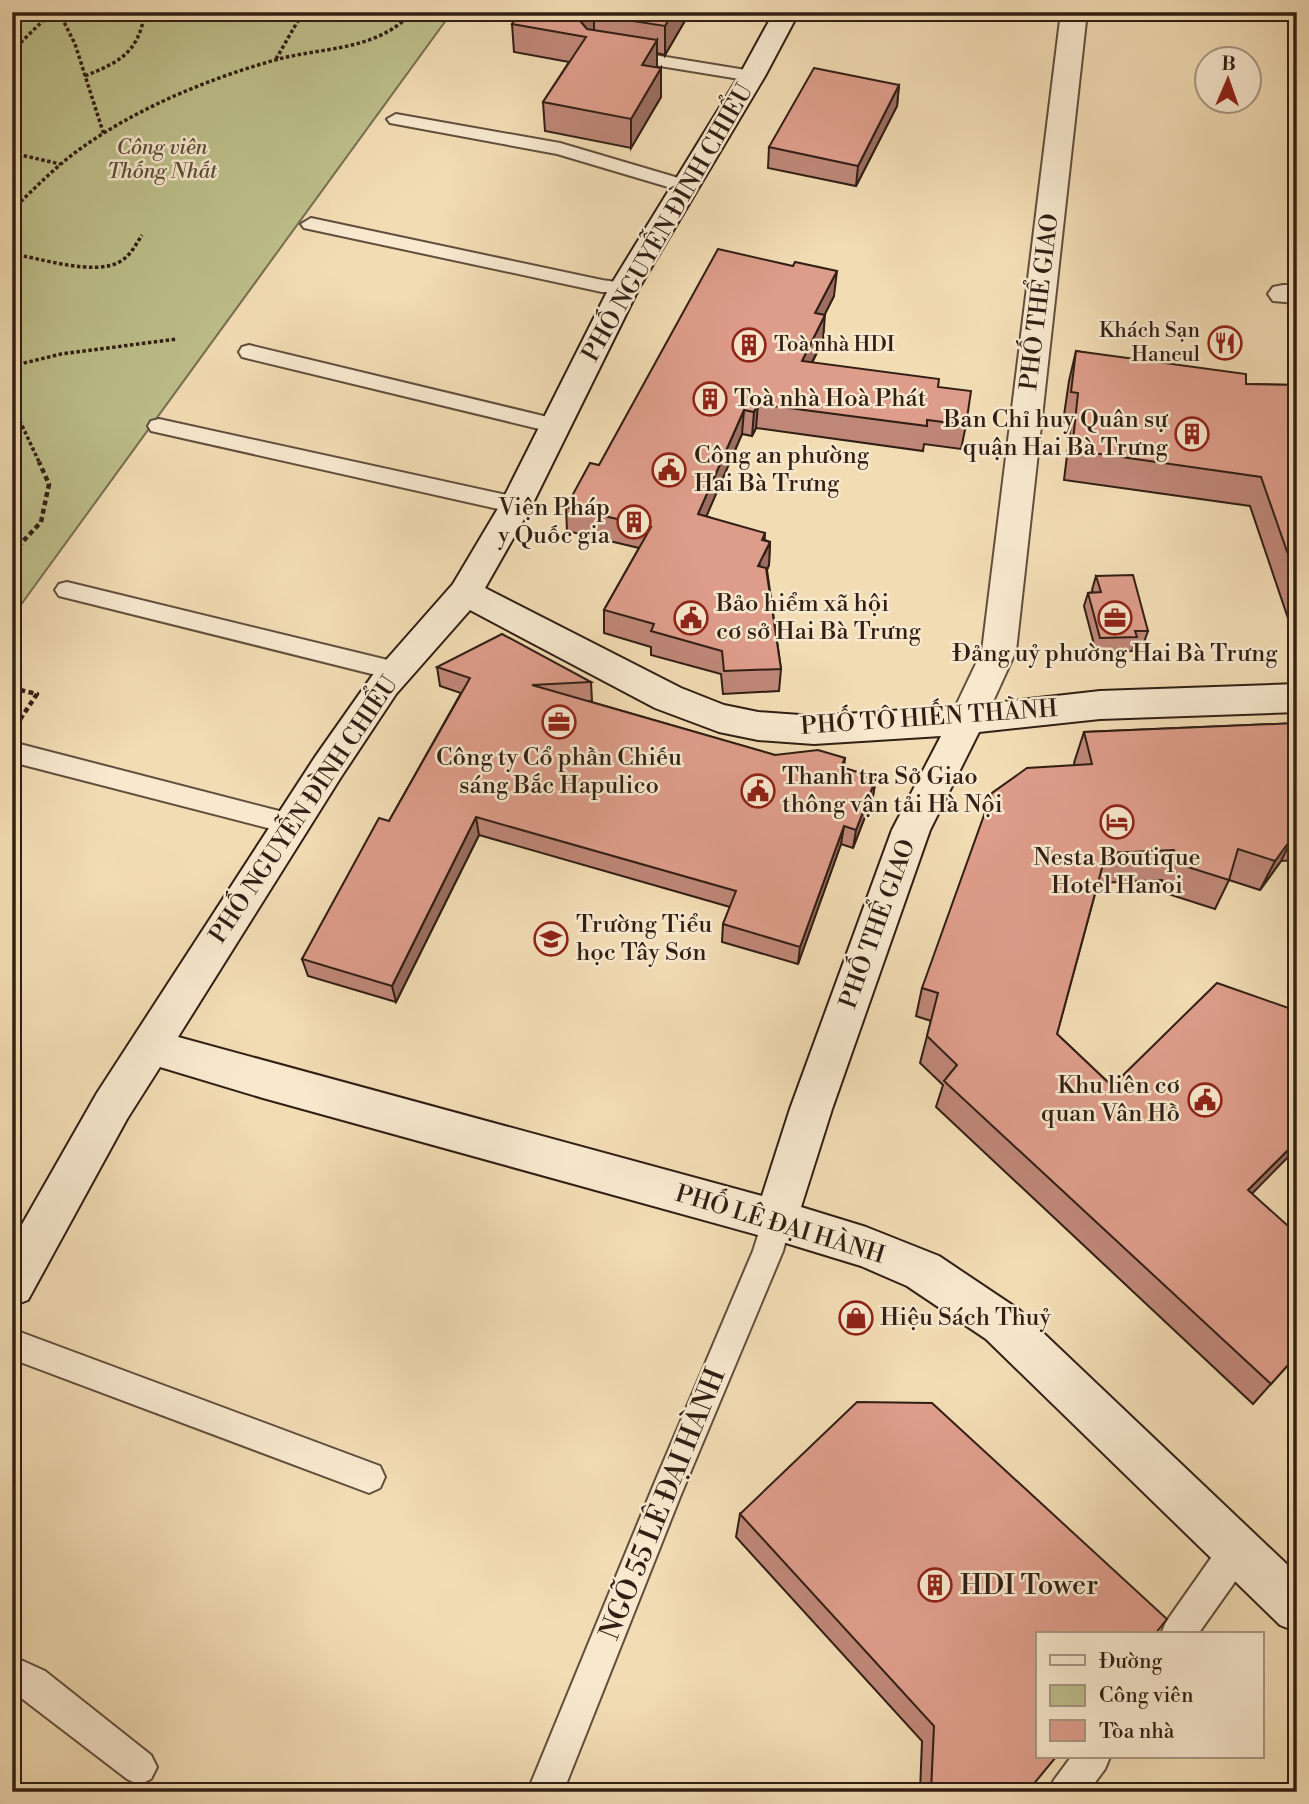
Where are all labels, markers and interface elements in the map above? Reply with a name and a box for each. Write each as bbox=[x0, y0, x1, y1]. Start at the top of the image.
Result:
north arrow bbox=[1194, 46, 1264, 116]
text: B bbox=[1221, 52, 1236, 76]
street label: PHỐ NGUYỄN ĐÌNH CHIỂU bbox=[572, 76, 760, 367]
park label: Công viên Thống Nhất bbox=[107, 135, 218, 185]
street label: PHỐ THỂ GIAO bbox=[1010, 211, 1066, 392]
place label: Khách Sạn Haneul bbox=[1099, 318, 1200, 368]
restaurant icon: Khách Sạn Haneul bbox=[1206, 324, 1244, 362]
building icon: Toà nhà HDI bbox=[730, 326, 768, 364]
place label: Toà nhà HDI bbox=[774, 332, 895, 358]
building icon: Toà nhà Hoà Phát bbox=[691, 380, 729, 418]
place label: Toà nhà Hoà Phát bbox=[734, 384, 927, 414]
place label: Ban Chỉ huy Quân sự quận Hai Bà Trưng bbox=[942, 405, 1169, 463]
building icon: Ban Chỉ huy Quân sự quận Hai Bà Trưng bbox=[1173, 415, 1211, 453]
place label: Công an phường Hai Bà Trưng bbox=[694, 441, 870, 499]
public building icon: Công an phường Hai Bà Trưng bbox=[650, 451, 688, 489]
place label: Viện Pháp y Quốc gia bbox=[497, 493, 611, 551]
building icon: Viện Pháp y Quốc gia bbox=[615, 503, 653, 541]
place label: Bảo hiểm xã hội cơ sở Hai Bà Trưng bbox=[715, 589, 922, 647]
public building icon: Bảo hiểm xã hội cơ sở Hai Bà Trưng bbox=[672, 599, 710, 637]
office icon: Đảng uỷ phường Hai Bà Trưng bbox=[1096, 599, 1134, 637]
place label: Đảng uỷ phường Hai Bà Trưng bbox=[952, 639, 1278, 669]
street label: PHỐ NGUYỄN ĐÌNH CHIỂU bbox=[199, 668, 405, 949]
street label: PHỐ TÔ HIẾN THÀNH bbox=[799, 690, 1058, 742]
office icon: Công ty Cổ phần Chiếu sáng Bắc Hapulico bbox=[540, 703, 578, 741]
place label: Công ty Cổ phần Chiếu sáng Bắc Hapulico bbox=[436, 743, 682, 801]
place label: Thanh tra Sở Giao thông vận tải Hà Nội bbox=[782, 762, 1003, 820]
public building icon: Thanh tra Sở Giao thông vận tải Hà Nội bbox=[739, 772, 777, 810]
hotel icon: Nesta Boutique Hotel Hanoi bbox=[1098, 803, 1136, 841]
street label: PHỐ THỂ GIAO bbox=[830, 834, 923, 1013]
place label: Nesta Boutique Hotel Hanoi bbox=[1033, 843, 1201, 901]
place label: Trường Tiểu học Tây Sơn bbox=[576, 910, 713, 968]
school or university icon: Trường Tiểu học Tây Sơn bbox=[532, 920, 570, 958]
place label: Khu liên cơ quan Vân Hồ bbox=[1041, 1071, 1180, 1129]
public building icon: Khu liên cơ quan Vân Hồ bbox=[1186, 1081, 1224, 1119]
street label: PHỐ LÊ ĐẠI HÀNH bbox=[672, 1175, 890, 1271]
shop icon: Hiệu Sách Thuỷ bbox=[837, 1299, 875, 1337]
place label: Hiệu Sách Thuỷ bbox=[880, 1303, 1051, 1333]
street label: NGÕ 55 LÊ ĐẠI HÀNH bbox=[591, 1362, 734, 1645]
building icon: HDI Tower bbox=[916, 1566, 954, 1604]
place label: HDI Tower bbox=[960, 1568, 1098, 1603]
legend bbox=[1036, 1632, 1264, 1758]
text: Đường bbox=[1099, 1649, 1163, 1675]
text: Công viên bbox=[1099, 1683, 1194, 1709]
text: Tòa nhà bbox=[1099, 1719, 1175, 1745]

